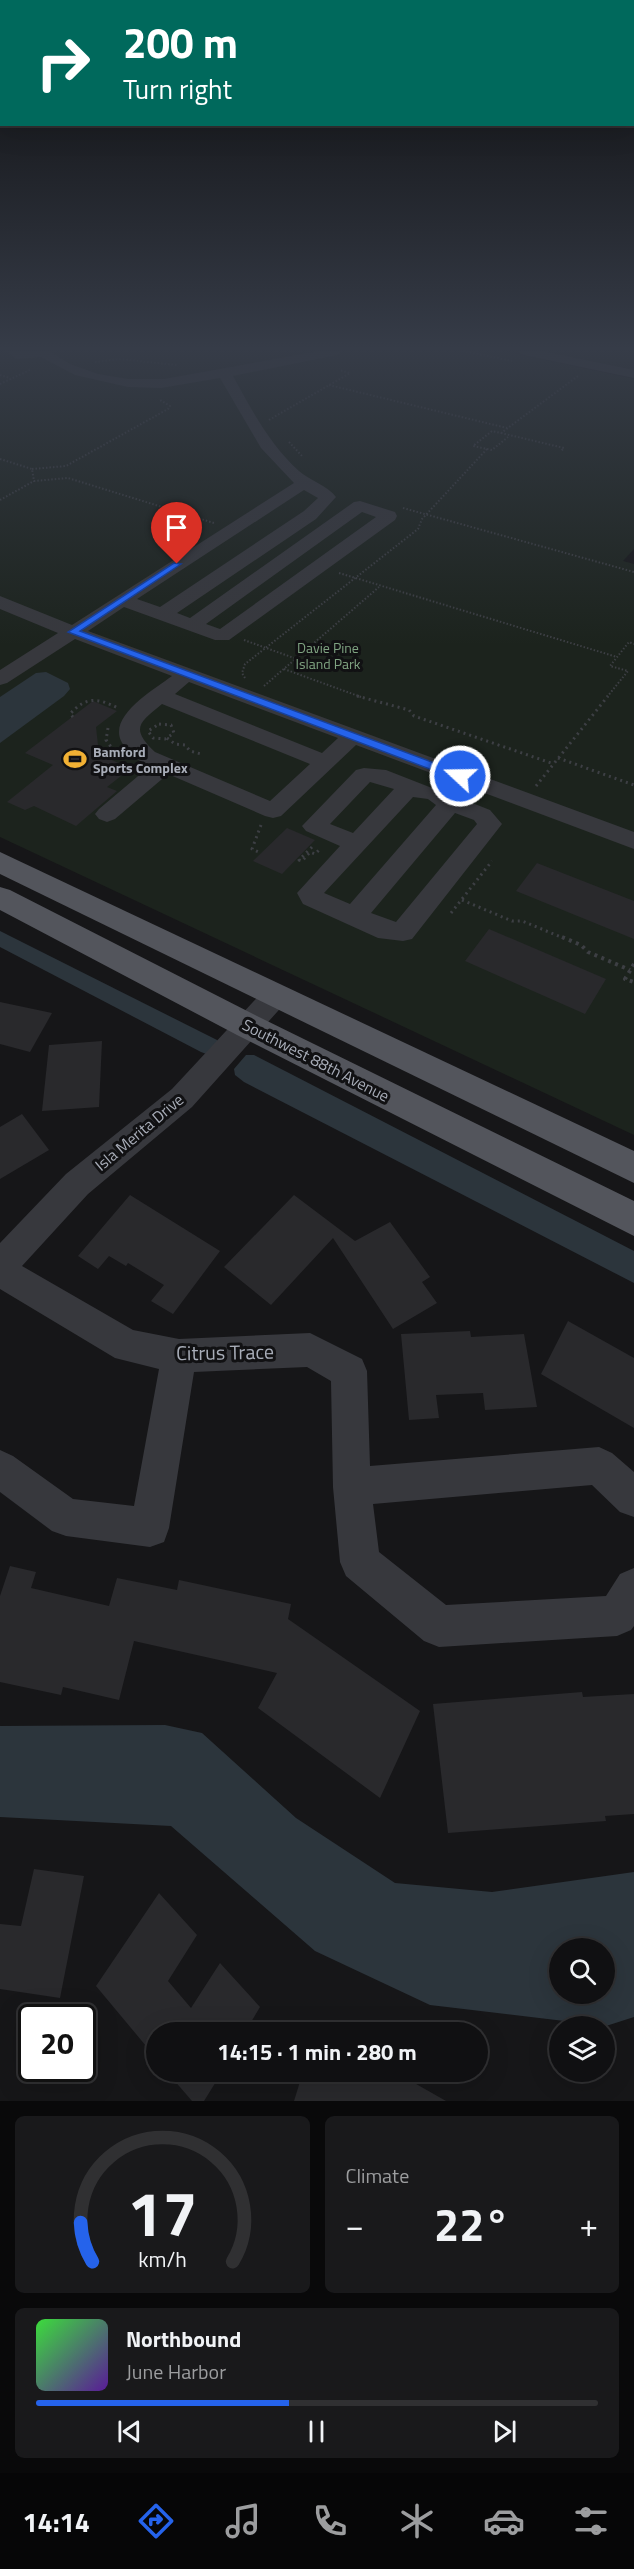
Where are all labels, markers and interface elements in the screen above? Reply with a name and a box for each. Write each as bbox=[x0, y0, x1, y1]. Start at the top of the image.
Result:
text: 200 m bbox=[123, 10, 238, 74]
icon: right bbox=[24, 24, 102, 102]
text: Turn right bbox=[123, 68, 232, 109]
pin bbox=[151, 502, 202, 564]
icon: arrive bbox=[160, 511, 193, 544]
park label: Davie Pine Island Park bbox=[295, 637, 361, 674]
place label: Bamford Sports Complex bbox=[93, 741, 188, 778]
position arrow bbox=[428, 744, 492, 808]
sports icon: Bamford Sports Complex bbox=[62, 746, 88, 772]
street label: Southwest 88th Avenue bbox=[238, 1012, 394, 1108]
street label: Isla Merita Drive bbox=[89, 1088, 189, 1176]
street label: Citrus Trace bbox=[176, 1336, 274, 1368]
map controls bbox=[549, 1938, 615, 2082]
button: search bbox=[549, 1938, 615, 2004]
speed limit sign: 20 bbox=[18, 2004, 96, 2082]
button: layers bbox=[549, 2016, 615, 2082]
text: 14:15 · 1 min · 280 m bbox=[217, 2035, 417, 2069]
text: Climate bbox=[346, 2160, 409, 2191]
text: 17 bbox=[127, 2165, 197, 2260]
text: 22° bbox=[434, 2190, 510, 2258]
text: − bbox=[346, 2200, 364, 2250]
text: + bbox=[580, 2200, 598, 2250]
text: km/h bbox=[138, 2243, 187, 2275]
text: Northbound bbox=[126, 2322, 241, 2356]
text: June Harbor bbox=[126, 2356, 226, 2387]
icon: previous bbox=[113, 2415, 146, 2448]
icon: pause bbox=[300, 2415, 333, 2448]
icon: next bbox=[488, 2415, 521, 2448]
icon: directions bbox=[135, 2500, 177, 2542]
icon: music bbox=[222, 2500, 264, 2542]
icon: phone bbox=[309, 2500, 351, 2542]
icon: climate bbox=[396, 2500, 438, 2542]
icon: car bbox=[483, 2500, 525, 2542]
icon: filters bbox=[570, 2500, 612, 2542]
text: 14:14 bbox=[22, 2501, 90, 2542]

